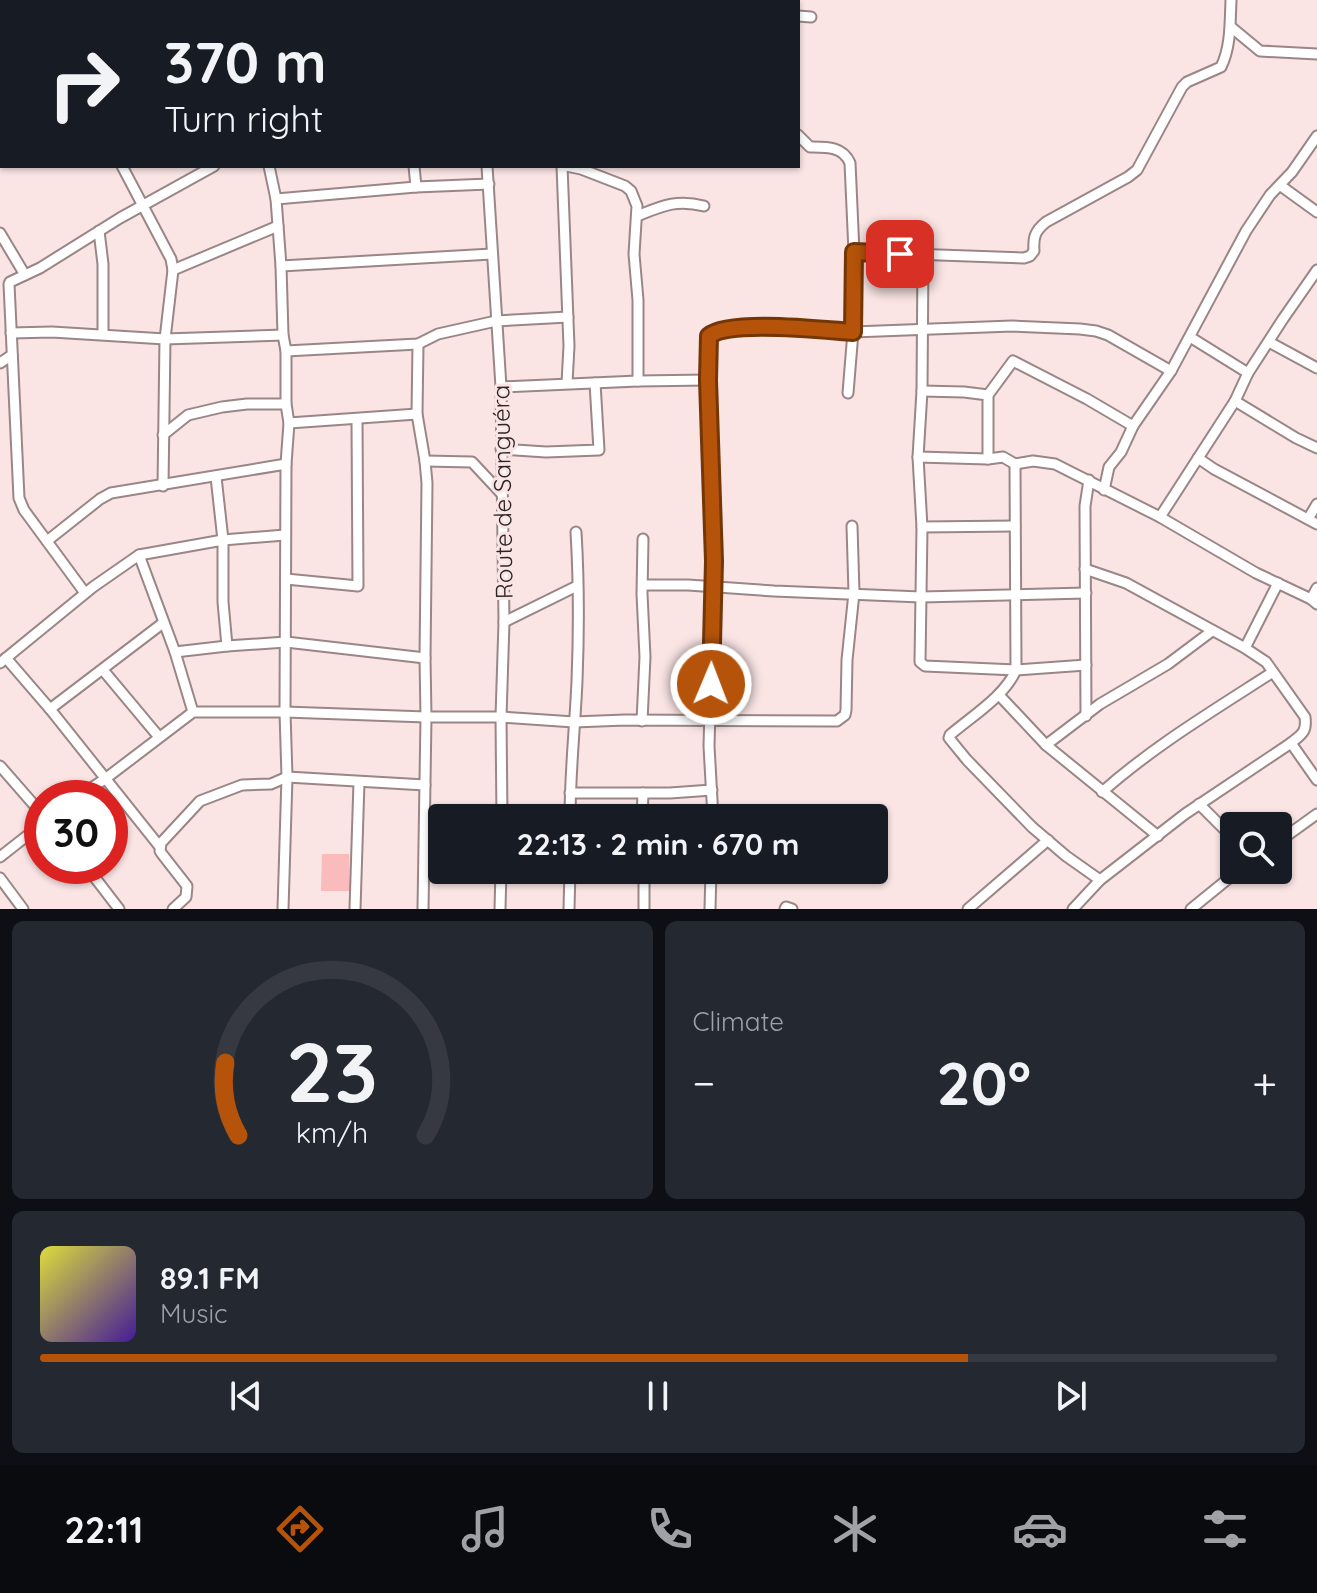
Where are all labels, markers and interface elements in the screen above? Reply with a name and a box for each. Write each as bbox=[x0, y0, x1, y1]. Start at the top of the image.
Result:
text: 370 m bbox=[164, 27, 327, 97]
icon: right bbox=[32, 32, 136, 136]
text: Turn right bbox=[164, 96, 323, 141]
pin bbox=[866, 220, 934, 288]
icon: arrive bbox=[878, 232, 922, 276]
street label: Route de Sanguéra bbox=[485, 385, 519, 599]
position arrow bbox=[669, 642, 753, 726]
speed limit sign: 30 bbox=[24, 780, 128, 884]
map controls bbox=[1220, 812, 1292, 884]
button: search bbox=[1220, 812, 1292, 884]
text: 22:13 · 2 min · 670 m bbox=[517, 825, 799, 863]
text: Climate bbox=[693, 1005, 784, 1038]
text: 23 bbox=[286, 1019, 378, 1123]
text: 20° bbox=[937, 1045, 1031, 1120]
text: − bbox=[693, 1055, 715, 1110]
text: + bbox=[1252, 1055, 1277, 1110]
text: km/h bbox=[296, 1114, 369, 1150]
text: 89.1 FM bbox=[160, 1259, 260, 1297]
text: Music bbox=[160, 1297, 228, 1330]
icon: previous bbox=[224, 1374, 268, 1418]
icon: pause bbox=[636, 1374, 680, 1418]
icon: next bbox=[1049, 1374, 1093, 1418]
icon: directions bbox=[272, 1501, 328, 1557]
icon: music bbox=[457, 1501, 513, 1557]
icon: phone bbox=[642, 1501, 698, 1557]
icon: climate bbox=[827, 1501, 883, 1557]
icon: car bbox=[1012, 1501, 1068, 1557]
icon: filters bbox=[1197, 1501, 1253, 1557]
text: 22:11 bbox=[64, 1507, 143, 1552]

